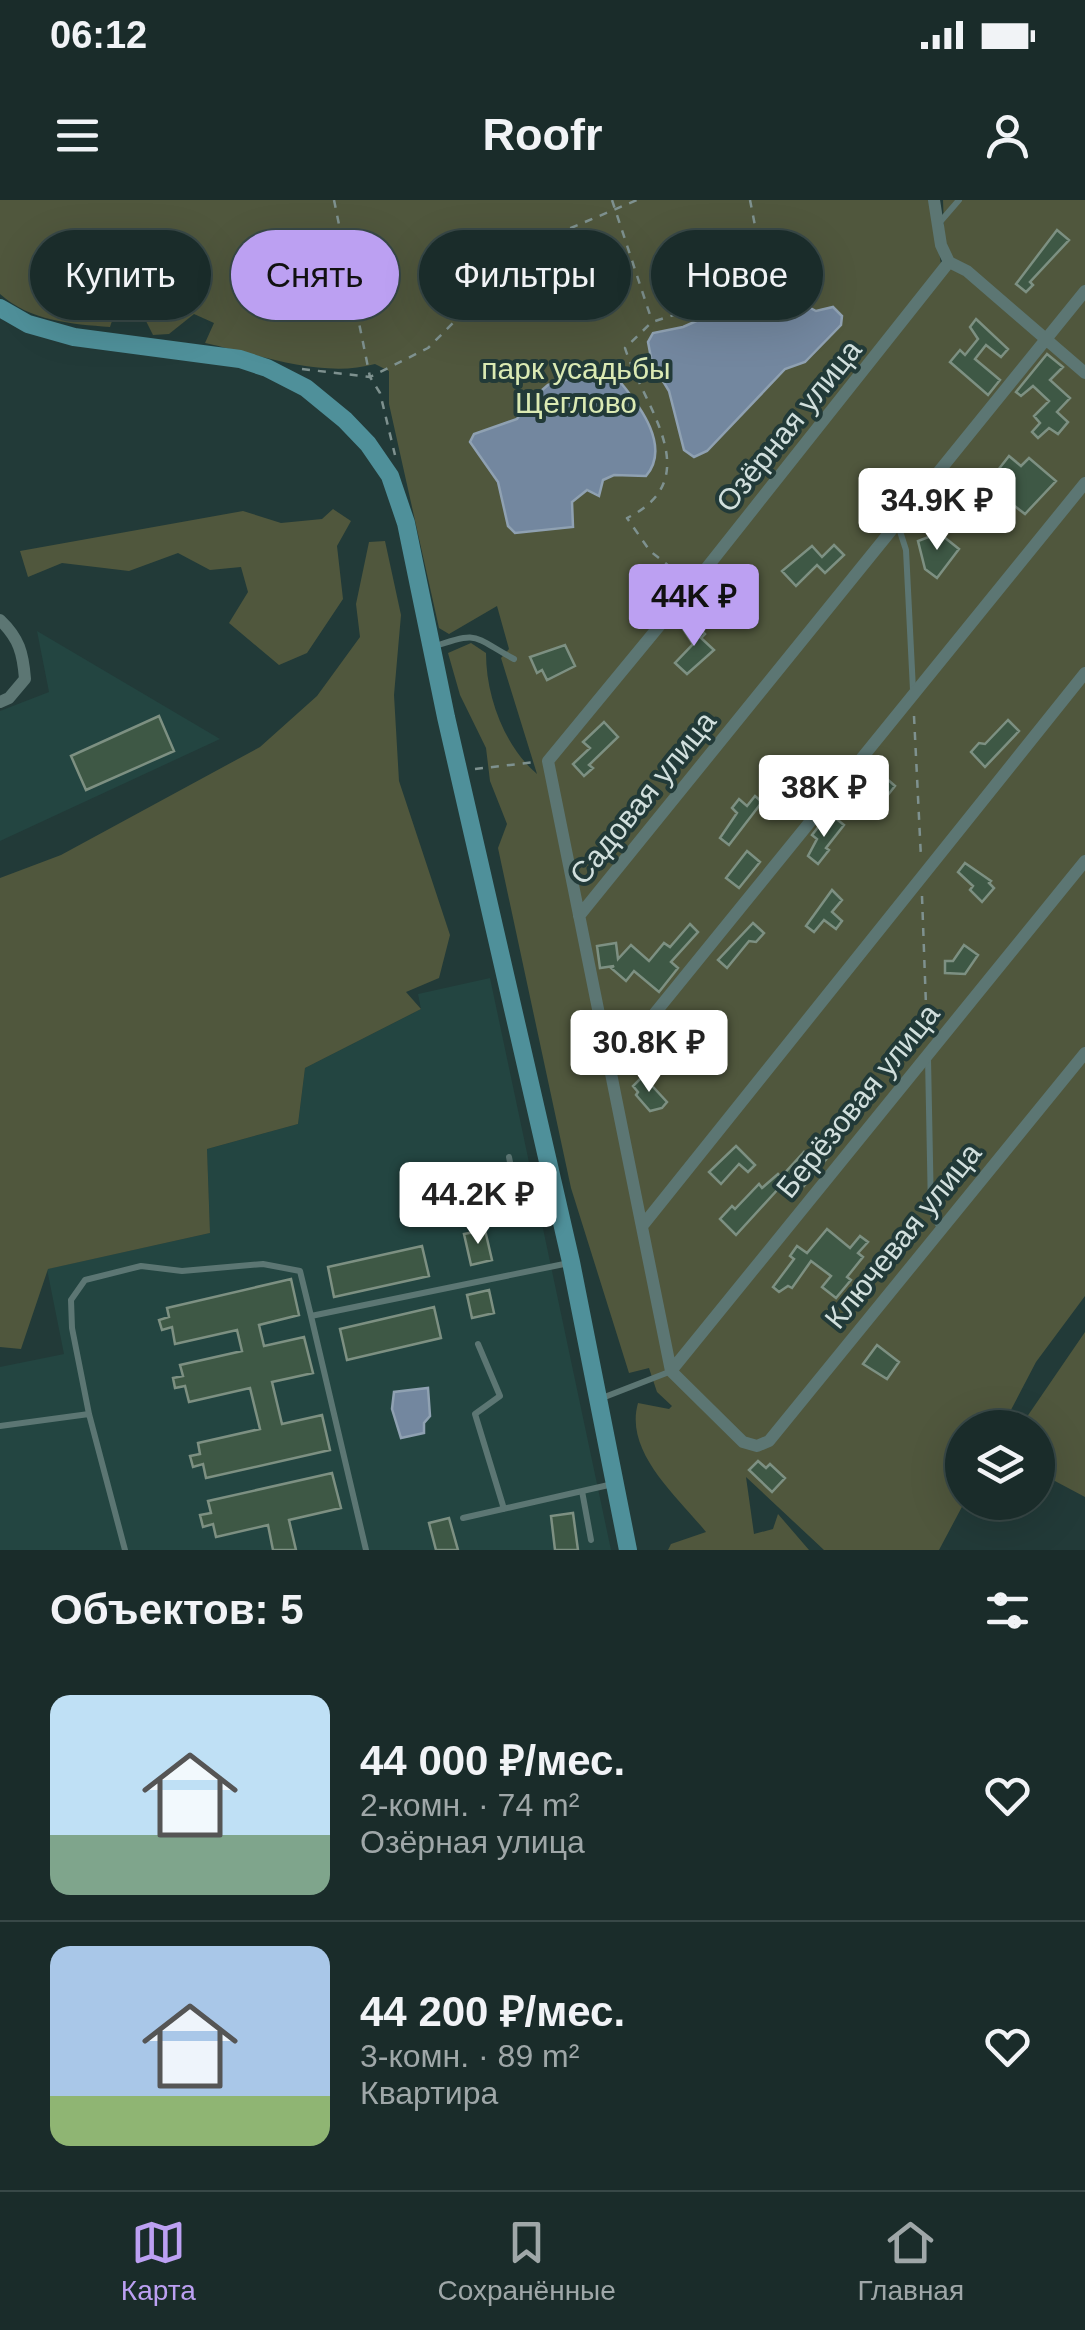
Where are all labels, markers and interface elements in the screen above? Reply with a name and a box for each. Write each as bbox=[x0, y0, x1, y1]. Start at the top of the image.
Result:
text: 06:12 bbox=[50, 14, 147, 56]
icon: menu bbox=[50, 108, 105, 163]
icon: person bbox=[980, 108, 1035, 163]
text: Roofr bbox=[483, 109, 602, 160]
chip: Купить bbox=[30, 230, 211, 320]
chip: Снять bbox=[231, 230, 399, 320]
chip: Фильтры bbox=[419, 230, 631, 320]
chip: Новое bbox=[651, 230, 823, 320]
street label: Озёрная улица bbox=[709, 333, 868, 518]
park label: парк усадьбы Щеглово bbox=[481, 352, 671, 419]
pin: 34.9K ₽ bbox=[845, 468, 1029, 553]
text: 34.9K ₽ bbox=[881, 482, 993, 518]
pin: 44K ₽ bbox=[624, 564, 764, 649]
text: 44K ₽ bbox=[651, 578, 737, 614]
street label: Садовая улица bbox=[563, 705, 722, 891]
pin: 38K ₽ bbox=[754, 755, 894, 840]
text: 38K ₽ bbox=[781, 769, 867, 805]
street label: Берёзовая улица bbox=[770, 997, 946, 1204]
pin: 30.8K ₽ bbox=[557, 1010, 741, 1095]
text: 30.8K ₽ bbox=[593, 1024, 705, 1060]
street label: Ключевая улица bbox=[818, 1136, 988, 1335]
pin: 44.2K ₽ bbox=[386, 1162, 570, 1247]
text: 44.2K ₽ bbox=[422, 1176, 534, 1212]
map controls bbox=[945, 1410, 1055, 1520]
button: layers bbox=[945, 1410, 1055, 1520]
icon: filters bbox=[980, 1583, 1035, 1638]
text: Объектов: 5 bbox=[50, 1586, 304, 1633]
icon: home bbox=[130, 1735, 250, 1855]
text: 44 000 ₽/мес. bbox=[360, 1737, 625, 1784]
icon: heart bbox=[980, 1768, 1035, 1823]
text: 2-комн. · 74 m² bbox=[360, 1787, 579, 1823]
text: Озёрная улица bbox=[360, 1824, 585, 1860]
icon: home bbox=[130, 1986, 250, 2106]
text: 44 200 ₽/мес. bbox=[360, 1988, 625, 2035]
icon: heart bbox=[980, 2019, 1035, 2074]
text: 3-комн. · 89 m² bbox=[360, 2038, 579, 2074]
text: Квартира bbox=[360, 2075, 498, 2111]
tab: Карта bbox=[121, 2215, 196, 2307]
tab: Сохранённые bbox=[438, 2215, 616, 2307]
tab: Главная bbox=[858, 2215, 964, 2307]

